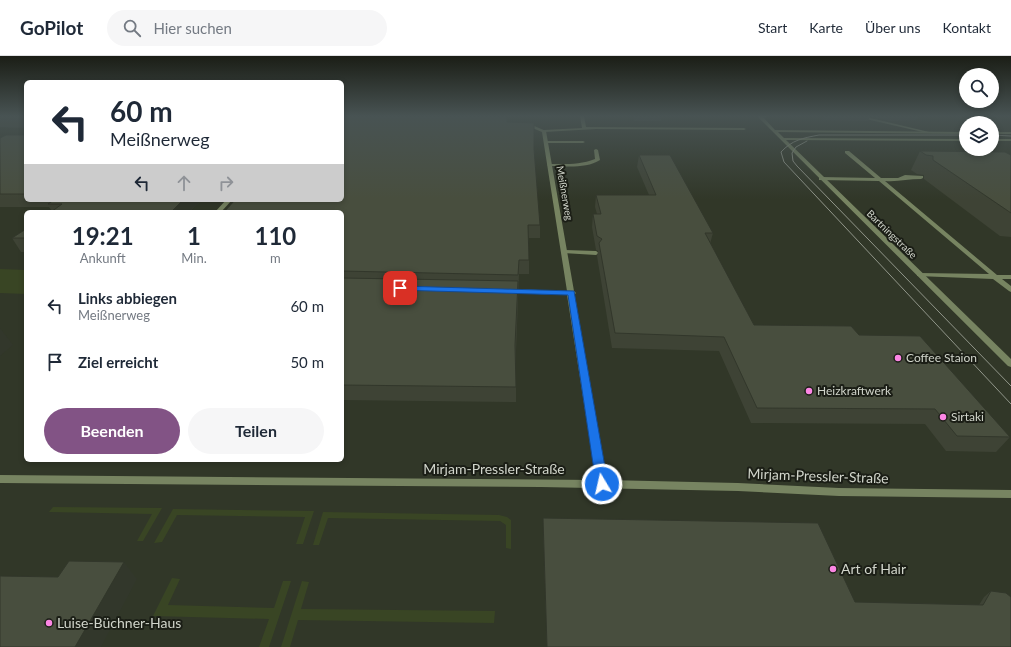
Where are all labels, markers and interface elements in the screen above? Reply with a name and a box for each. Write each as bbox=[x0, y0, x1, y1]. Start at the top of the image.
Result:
search box bbox=[107, 10, 387, 46]
text: GoPilot bbox=[20, 16, 83, 39]
icon: search bbox=[121, 17, 143, 39]
text: Hier suchen bbox=[153, 19, 232, 37]
text: Start bbox=[758, 19, 787, 36]
text: Karte bbox=[809, 19, 843, 36]
text: Über uns bbox=[865, 19, 920, 36]
text: Kontakt bbox=[942, 19, 991, 36]
map controls bbox=[959, 68, 999, 156]
button: search bbox=[959, 68, 999, 108]
text: 60 m bbox=[110, 94, 173, 128]
icon: left bbox=[44, 96, 96, 148]
button: layers bbox=[959, 116, 999, 156]
text: Meißnerweg bbox=[110, 128, 210, 150]
street label: Meißnerweg bbox=[554, 165, 576, 221]
icon: left bbox=[131, 172, 153, 194]
icon: ahead bbox=[173, 172, 195, 194]
icon: right bbox=[215, 172, 237, 194]
street label: Bartningstraße bbox=[864, 207, 920, 261]
text: 19:21 bbox=[72, 221, 134, 250]
text: 1 bbox=[187, 221, 201, 250]
text: 110 bbox=[255, 221, 296, 250]
text: Ankunft bbox=[80, 250, 126, 266]
text: Min. bbox=[181, 250, 207, 266]
text: m bbox=[270, 250, 281, 266]
pin bbox=[383, 271, 417, 305]
icon: arrive bbox=[389, 277, 411, 299]
text: Links abbiegen bbox=[78, 289, 177, 307]
icon: left bbox=[44, 295, 66, 317]
text: 60 m bbox=[290, 297, 324, 315]
text: Meißnerweg bbox=[78, 307, 150, 323]
place label: Coffee Staion bbox=[906, 350, 977, 365]
icon: arrive bbox=[44, 351, 66, 373]
text: Ziel erreicht bbox=[78, 353, 158, 371]
text: 50 m bbox=[290, 353, 324, 371]
marker: Coffee Staion bbox=[893, 353, 903, 363]
place label: Heizkraftwerk bbox=[817, 383, 892, 398]
marker: Heizkraftwerk bbox=[804, 386, 814, 396]
button: Beenden bbox=[44, 408, 180, 454]
button: Teilen bbox=[188, 408, 324, 454]
place label: Sirtaki bbox=[951, 409, 984, 424]
marker: Sirtaki bbox=[938, 412, 948, 422]
street label: Mirjam-Pressler-Straße bbox=[423, 460, 565, 477]
position arrow bbox=[581, 463, 623, 505]
street label: Mirjam-Pressler-Straße bbox=[747, 465, 889, 486]
place label: Art of Hair bbox=[841, 560, 906, 577]
marker: Art of Hair bbox=[828, 564, 838, 574]
place label: Luise-Büchner-Haus bbox=[57, 614, 181, 631]
marker: Luise-Büchner-Haus bbox=[44, 618, 54, 628]

